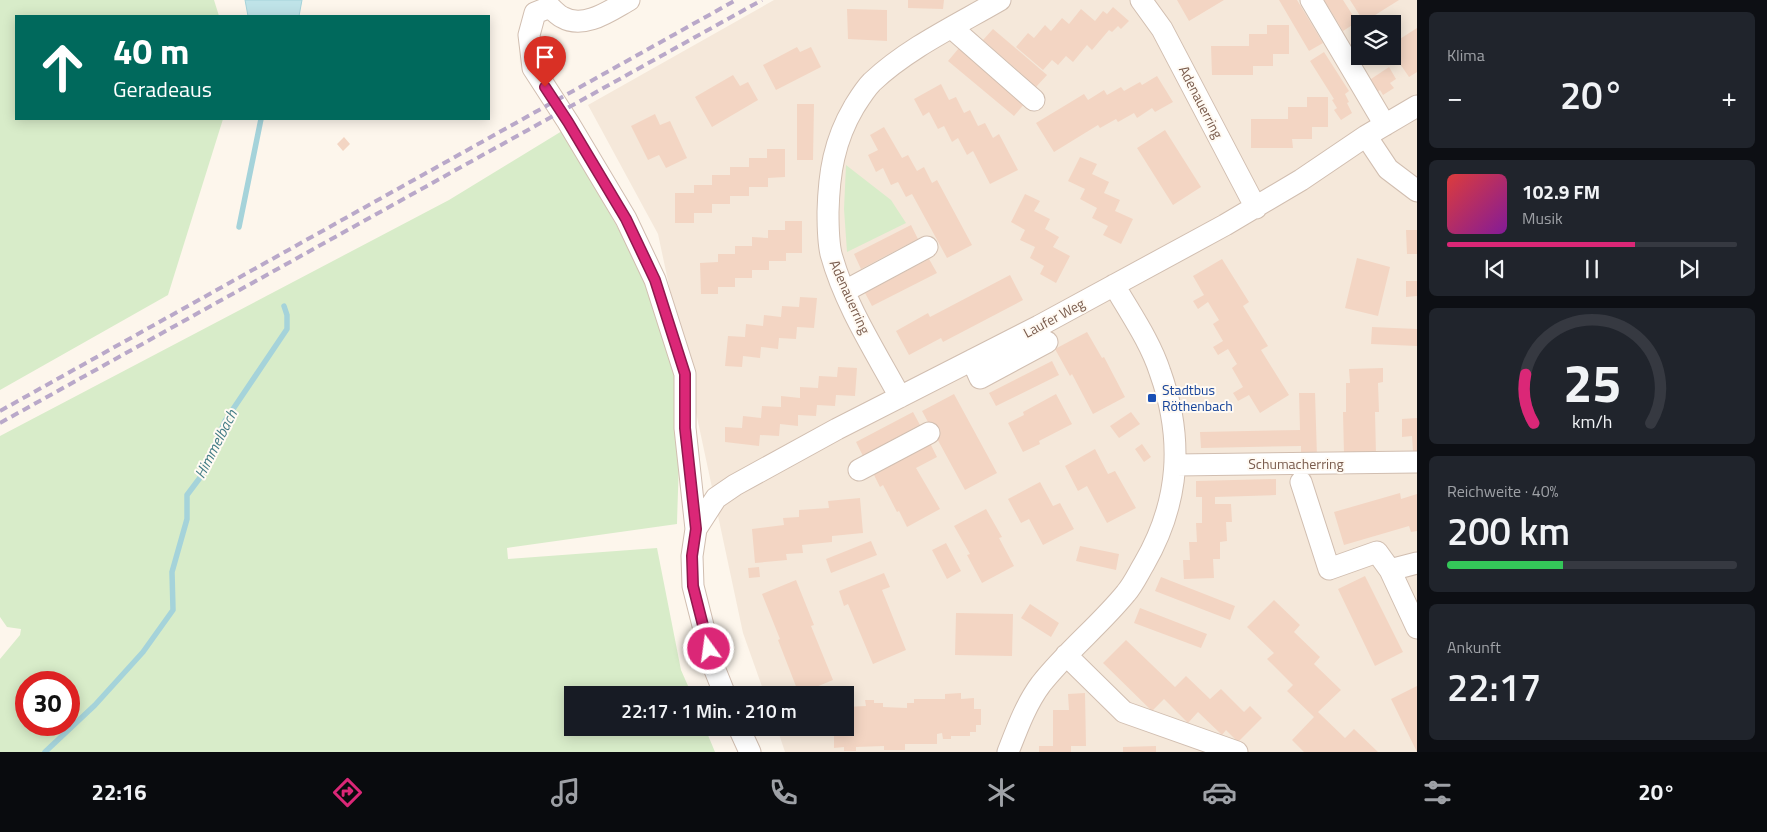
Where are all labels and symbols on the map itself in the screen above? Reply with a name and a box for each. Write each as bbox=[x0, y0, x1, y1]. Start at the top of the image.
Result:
pin bbox=[524, 36, 566, 87]
street label: Adenauerring bbox=[1174, 62, 1229, 142]
street label: Adenauerring bbox=[825, 256, 876, 337]
street label: Laufer Weg bbox=[1019, 293, 1088, 343]
place label: Stadtbus Röthenbach bbox=[1162, 379, 1233, 416]
marker: Stadtbus Röthenbach bbox=[1146, 392, 1158, 404]
water label: Himmelbach bbox=[188, 405, 243, 482]
street label: Schumacherring bbox=[1248, 453, 1344, 474]
position arrow bbox=[682, 622, 734, 674]
speed limit sign: 30 bbox=[15, 671, 80, 736]

